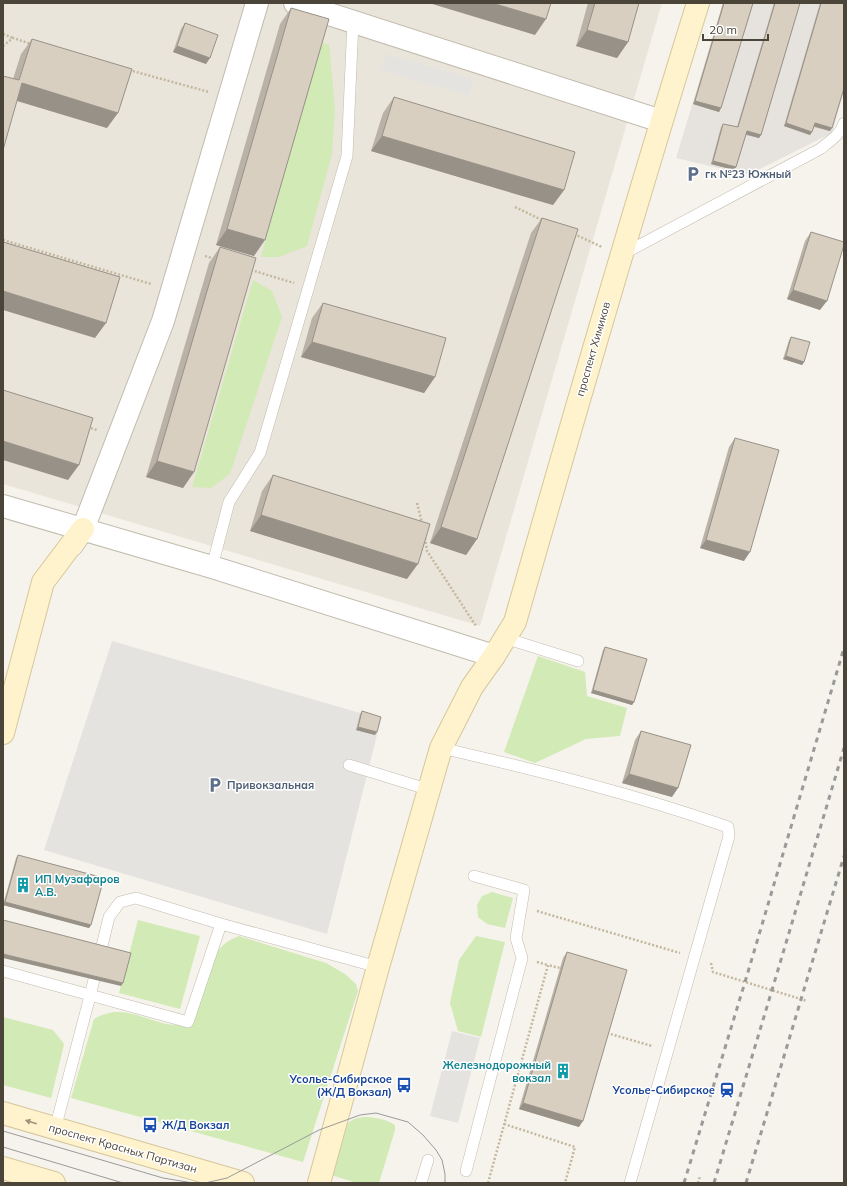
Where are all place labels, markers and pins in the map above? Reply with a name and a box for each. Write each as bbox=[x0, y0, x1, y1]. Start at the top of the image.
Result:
parking icon: гк №23 Южный bbox=[684, 165, 702, 183]
place label: гк №23 Южный bbox=[705, 167, 791, 181]
parking icon: Привокзальная bbox=[206, 776, 224, 794]
place label: Привокзальная bbox=[227, 778, 314, 792]
place label: ИП Музафаров А.В. bbox=[35, 872, 120, 899]
building icon: ИП Музафаров А.В. bbox=[14, 876, 32, 894]
place label: Железнодорожный вокзал bbox=[442, 1058, 551, 1085]
building icon: Железнодорожный вокзал bbox=[554, 1062, 572, 1080]
place label: Усолье-Сибирское (Ж/Д Вокзал) bbox=[288, 1072, 392, 1099]
bus stop icon: Усолье-Сибирское (Ж/Д Вокзал) bbox=[395, 1076, 413, 1094]
station icon: Усолье-Сибирское bbox=[718, 1081, 736, 1099]
place label: Усолье-Сибирское bbox=[611, 1083, 715, 1097]
bus stop icon: Ж/Д Вокзал bbox=[141, 1116, 159, 1134]
place label: Ж/Д Вокзал bbox=[162, 1118, 229, 1132]

